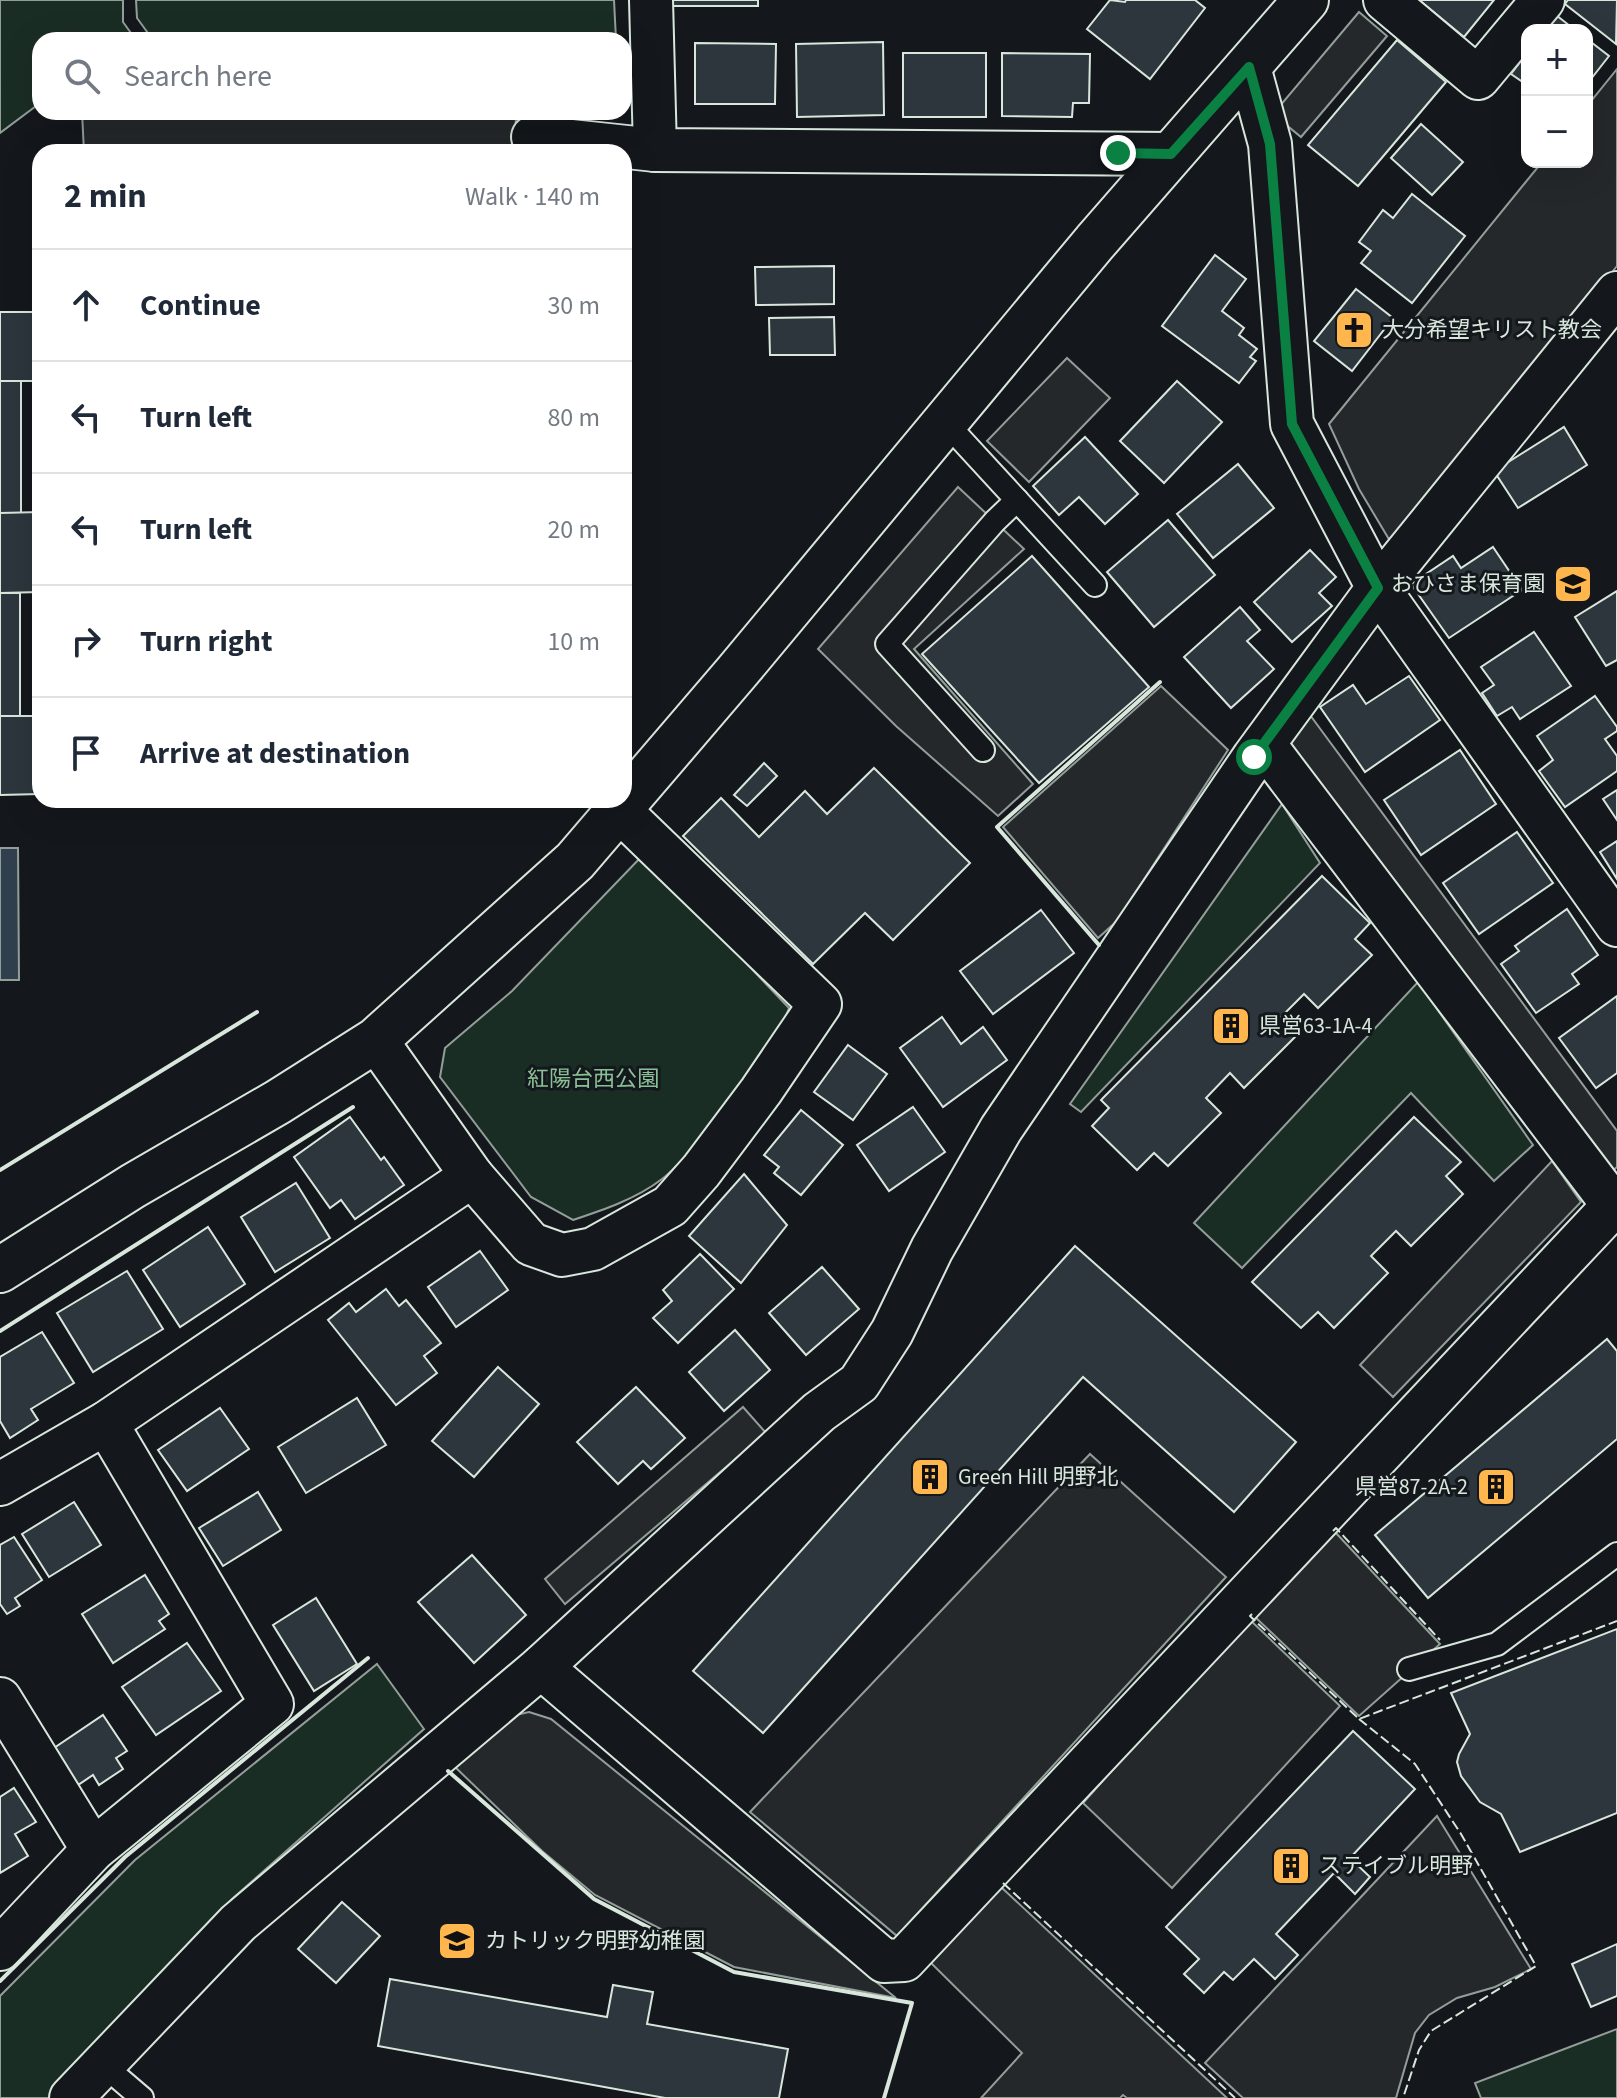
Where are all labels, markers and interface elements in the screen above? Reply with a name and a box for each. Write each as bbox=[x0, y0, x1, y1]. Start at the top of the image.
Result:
map controls bbox=[1521, 24, 1593, 168]
button: + bbox=[1521, 24, 1593, 96]
search box bbox=[32, 32, 632, 120]
icon: search bbox=[60, 54, 104, 98]
text: Search here bbox=[124, 55, 272, 98]
button: − bbox=[1521, 96, 1593, 168]
route end bbox=[1100, 135, 1136, 171]
text: 2 min bbox=[64, 172, 147, 221]
text: Walk · 140 m bbox=[465, 178, 600, 215]
icon: ahead bbox=[64, 283, 108, 327]
text: Continue bbox=[140, 284, 261, 327]
text: 30 m bbox=[547, 287, 600, 324]
church icon: 大分希望キリスト教会 bbox=[1333, 309, 1375, 351]
place label: 大分希望キリスト教会 bbox=[1382, 314, 1602, 346]
icon: left bbox=[64, 395, 108, 439]
text: Turn left bbox=[140, 396, 252, 439]
text: 80 m bbox=[547, 399, 600, 436]
icon: left bbox=[64, 507, 108, 551]
text: Turn left bbox=[140, 508, 252, 551]
text: 20 m bbox=[547, 511, 600, 548]
school or university icon: おひさま保育園 bbox=[1552, 563, 1594, 605]
place label: おひさま保育園 bbox=[1391, 568, 1545, 600]
icon: right bbox=[64, 619, 108, 663]
text: Turn right bbox=[140, 620, 272, 663]
text: 10 m bbox=[547, 623, 600, 660]
icon: arrive bbox=[64, 731, 108, 775]
text: Arrive at destination bbox=[140, 732, 410, 775]
route start bbox=[1236, 739, 1272, 775]
building icon: 県営63-1A-4 bbox=[1210, 1005, 1252, 1047]
place label: 県営63-1A-4 bbox=[1259, 1010, 1372, 1042]
park label: 紅陽台西公園 bbox=[527, 1063, 659, 1095]
building icon: Green Hill 明野北 bbox=[909, 1456, 951, 1498]
place label: Green Hill 明野北 bbox=[958, 1461, 1119, 1493]
building icon: 県営87-2A-2 bbox=[1475, 1466, 1517, 1508]
place label: 県営87-2A-2 bbox=[1355, 1471, 1468, 1503]
building icon: ステイブル明野 bbox=[1270, 1845, 1312, 1887]
place label: ステイブル明野 bbox=[1319, 1850, 1473, 1882]
school or university icon: カトリック明野幼稚園 bbox=[436, 1920, 478, 1962]
place label: カトリック明野幼稚園 bbox=[485, 1925, 705, 1957]

